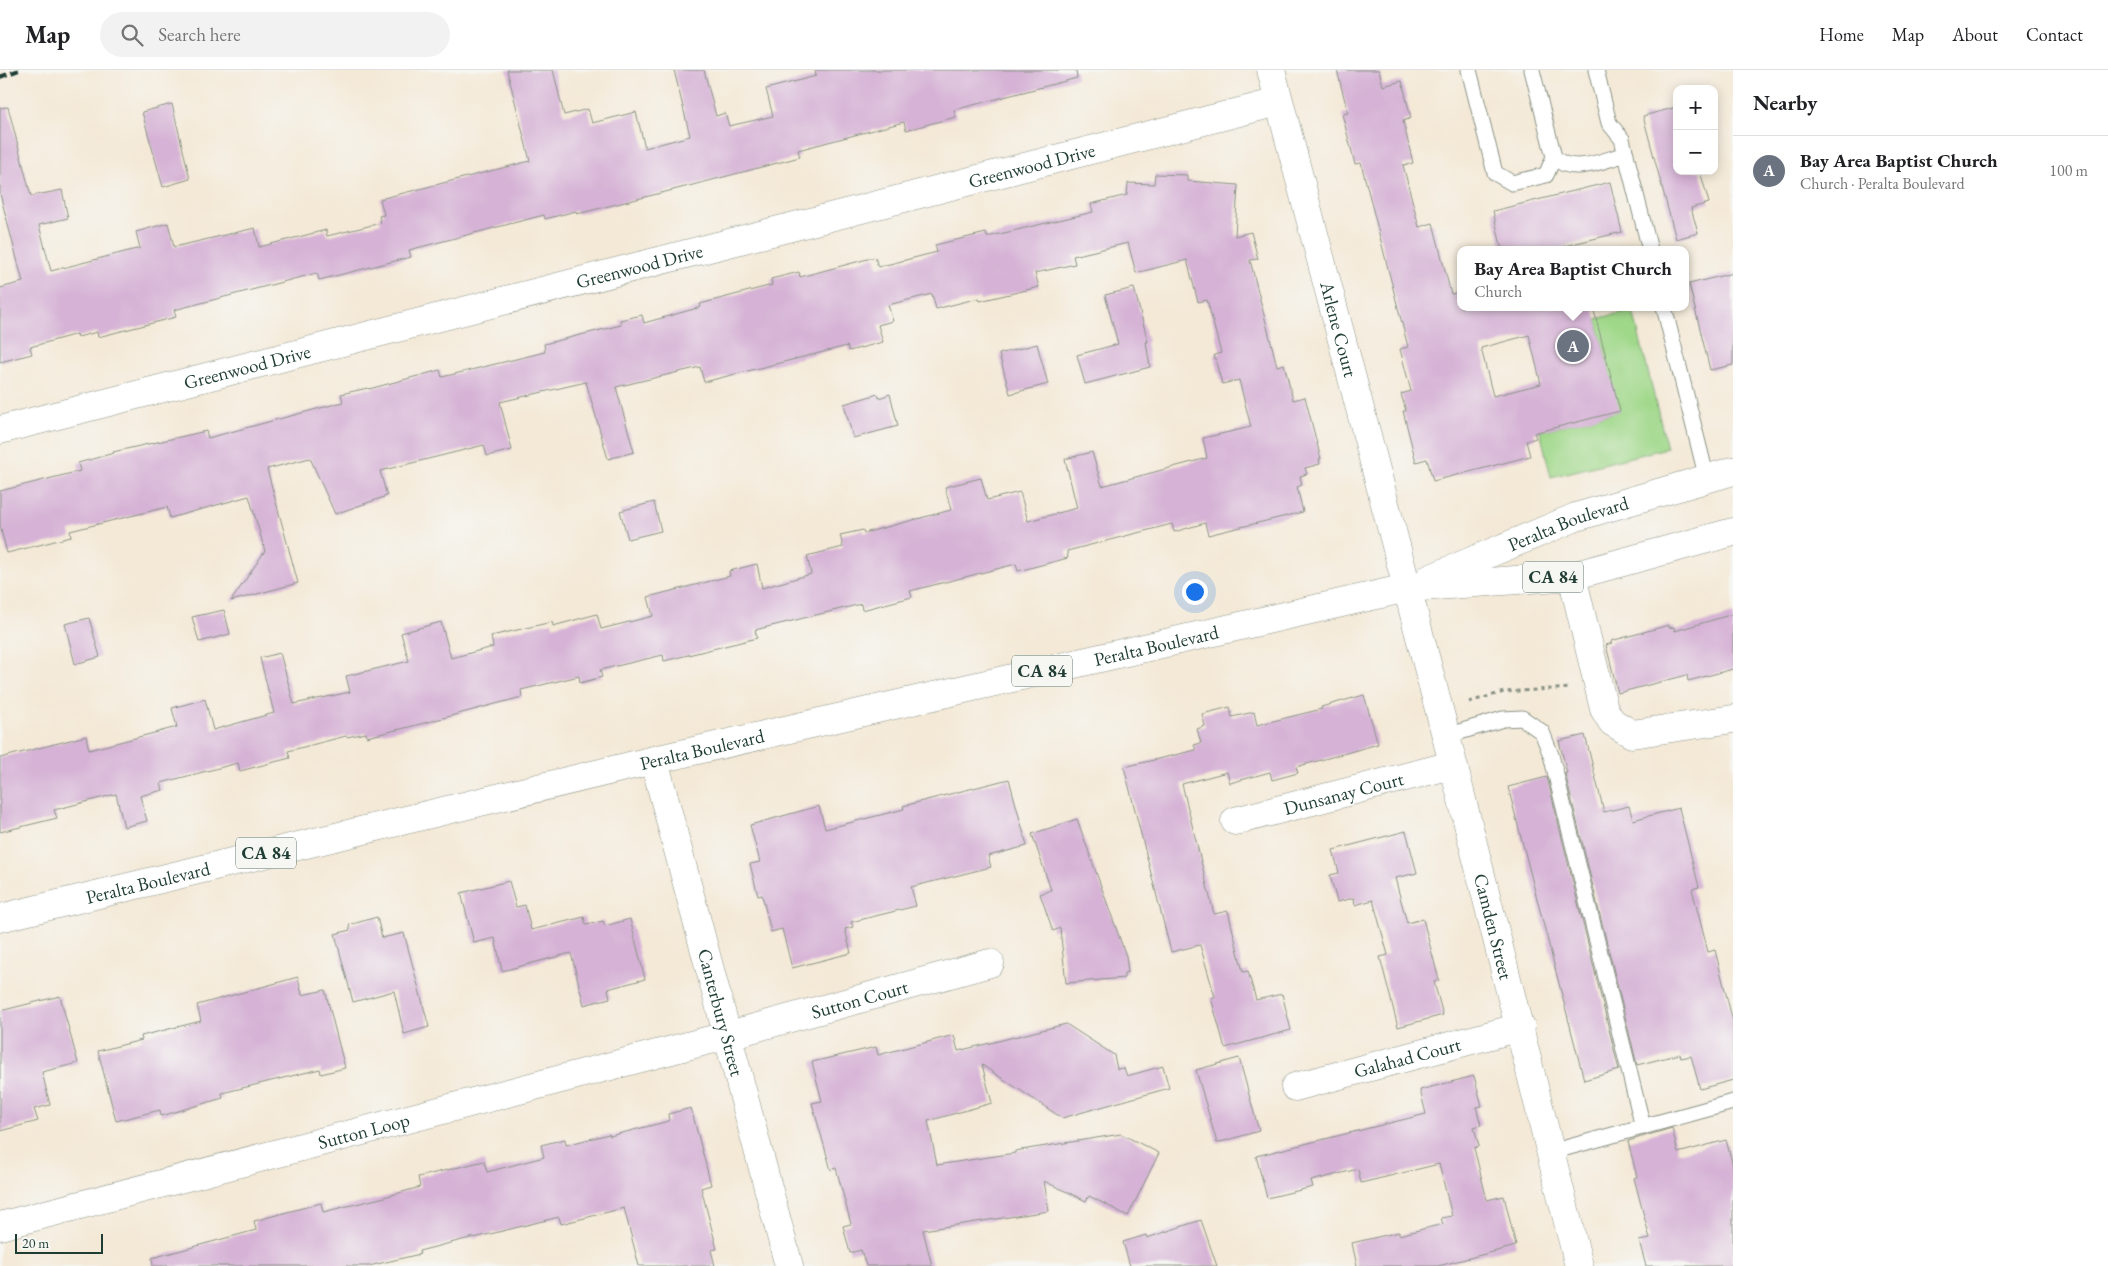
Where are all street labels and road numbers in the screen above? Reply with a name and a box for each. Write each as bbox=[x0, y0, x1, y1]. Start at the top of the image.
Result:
street label: Greenwood Drive bbox=[966, 137, 1098, 194]
street label: Greenwood Drive bbox=[573, 238, 705, 295]
street label: Arlene Court bbox=[1314, 278, 1363, 380]
street label: Greenwood Drive bbox=[181, 339, 313, 395]
street label: Peralta Boulevard bbox=[1504, 490, 1632, 557]
road number: CA 84 bbox=[1523, 562, 1583, 592]
street label: Peralta Boulevard bbox=[1092, 619, 1221, 672]
road number: CA 84 bbox=[1012, 656, 1072, 686]
street label: Peralta Boulevard bbox=[637, 723, 767, 776]
street label: Dunsanay Court bbox=[1281, 766, 1406, 821]
road number: CA 84 bbox=[236, 838, 296, 868]
street label: Peralta Boulevard bbox=[83, 856, 213, 910]
street label: Camden Street bbox=[1468, 871, 1519, 982]
street label: Canterbury Street bbox=[692, 946, 750, 1079]
street label: Sutton Court bbox=[808, 974, 911, 1025]
street label: Galahad Court bbox=[1351, 1032, 1463, 1084]
street label: Sutton Loop bbox=[315, 1107, 413, 1155]

